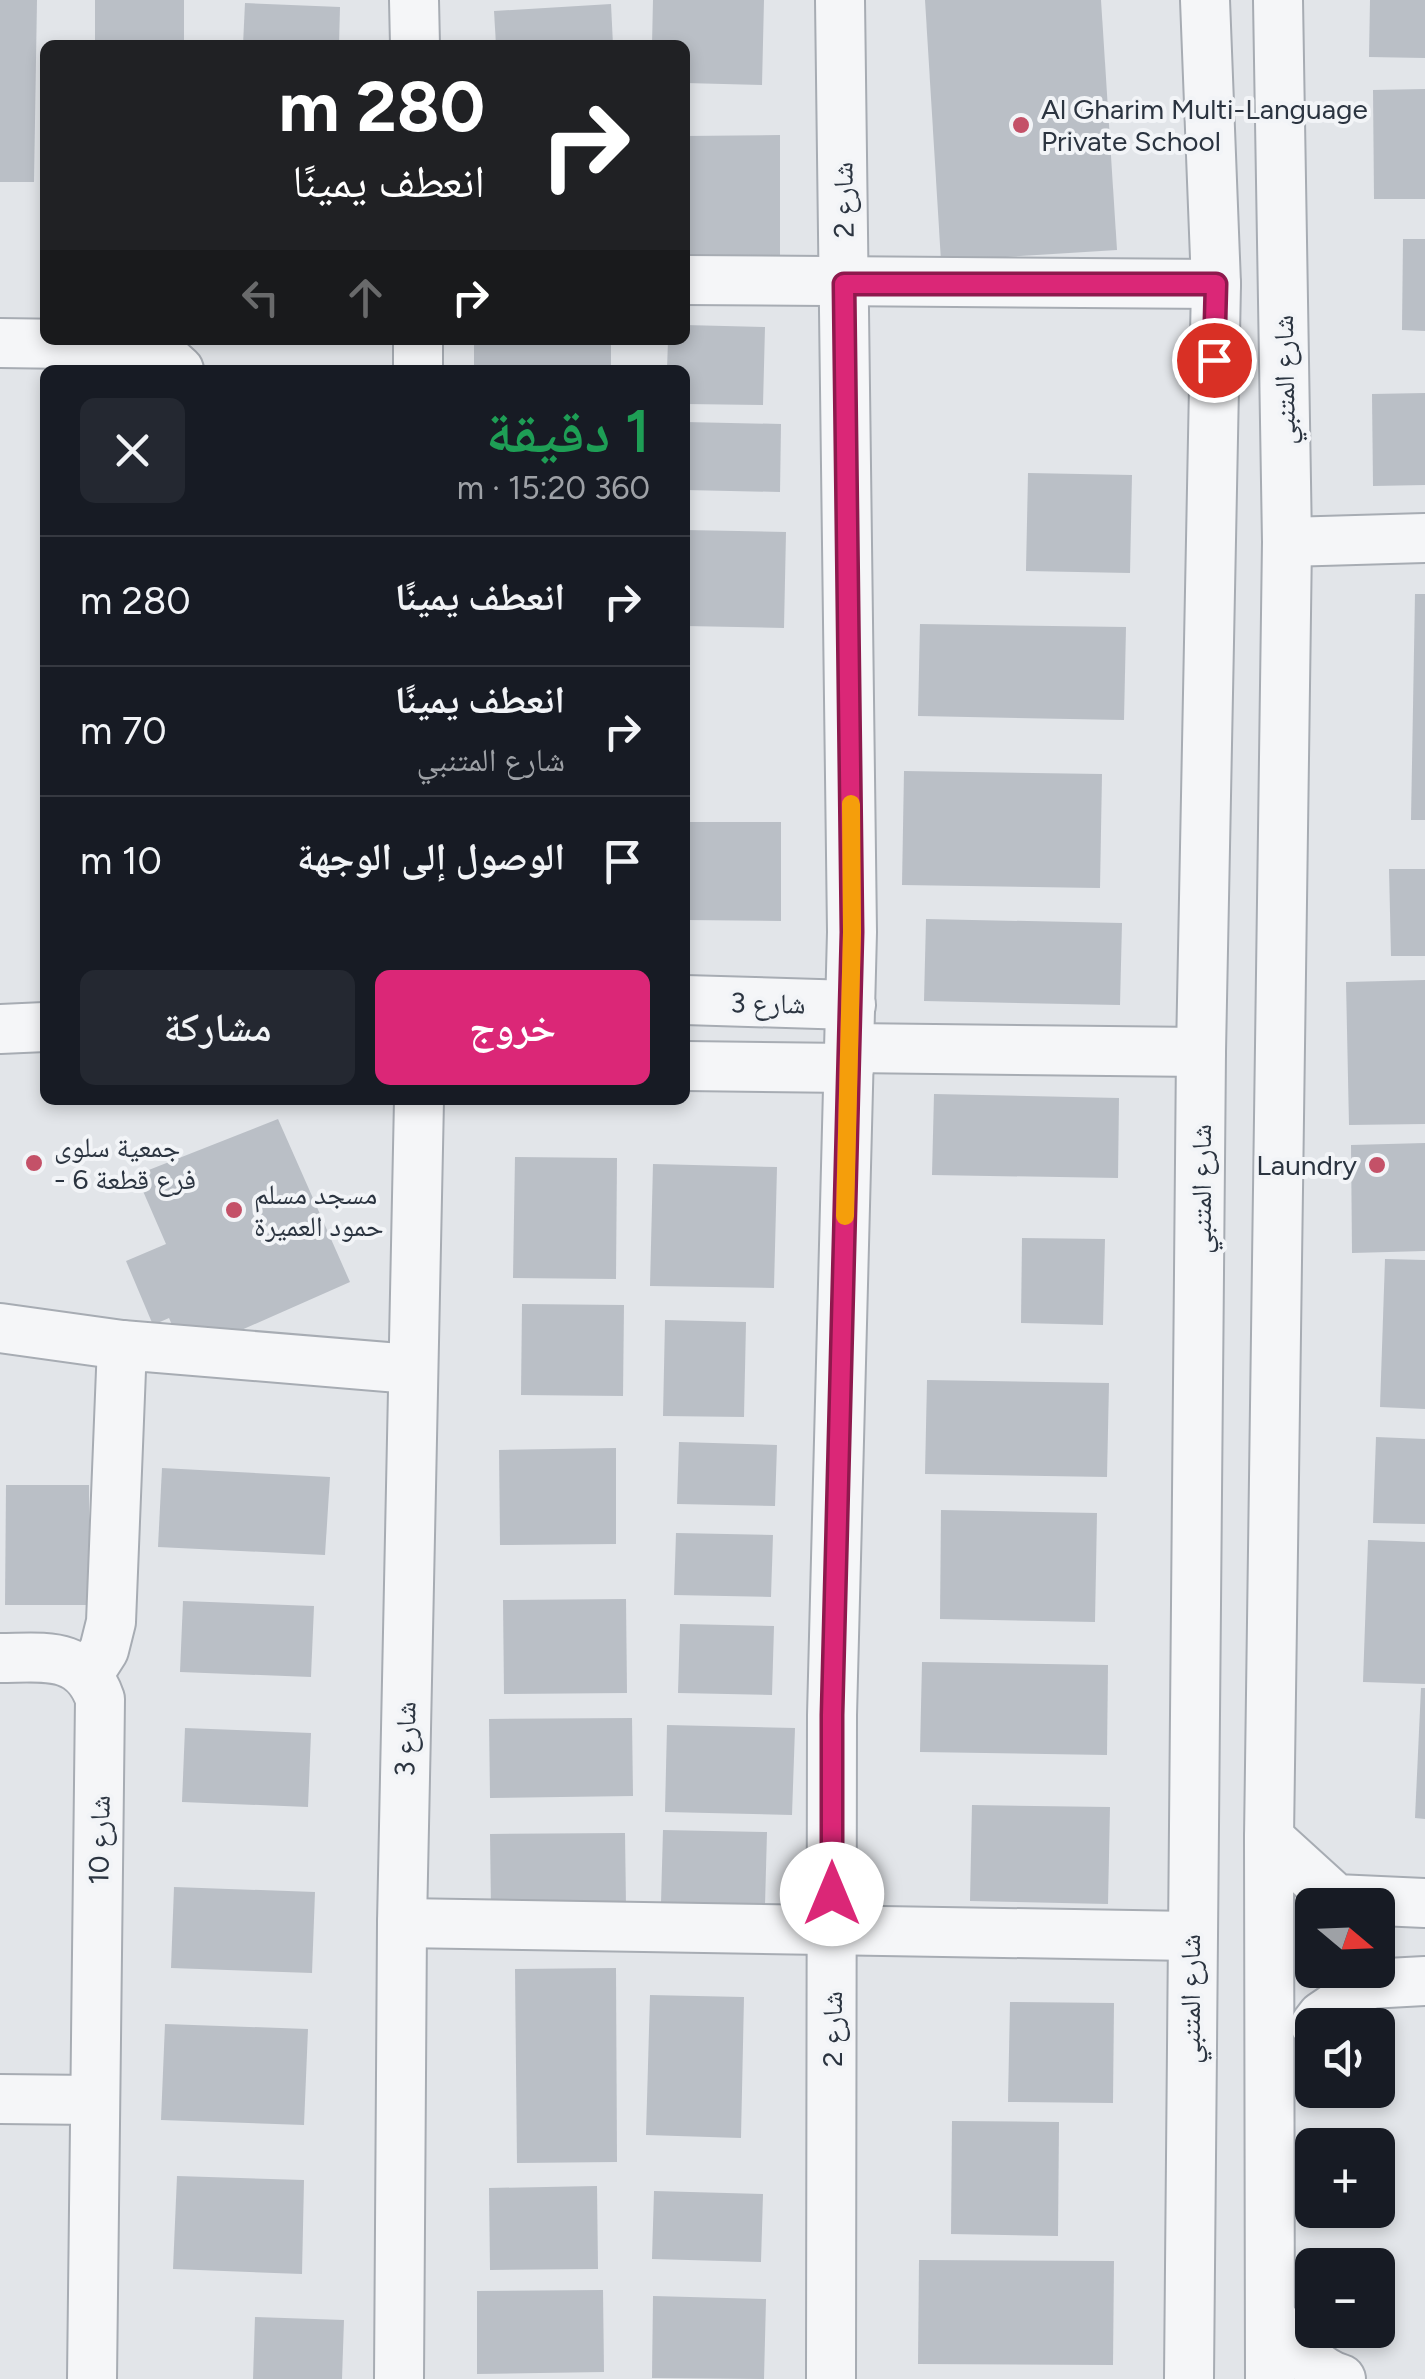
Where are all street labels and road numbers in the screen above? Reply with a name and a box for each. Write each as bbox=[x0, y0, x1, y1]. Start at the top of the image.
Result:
street label: شارع 2 bbox=[825, 162, 862, 238]
street label: شارع المتنبي bbox=[1266, 315, 1308, 445]
street label: شارع 3 bbox=[730, 985, 806, 1022]
street label: شارع المتنبي bbox=[1184, 1124, 1224, 1254]
street label: شارع 3 bbox=[387, 1701, 424, 1777]
street label: شارع 10 bbox=[81, 1795, 118, 1885]
street label: شارع المتنبي bbox=[1173, 1934, 1213, 2064]
street label: شارع 2 bbox=[815, 1991, 850, 2067]

